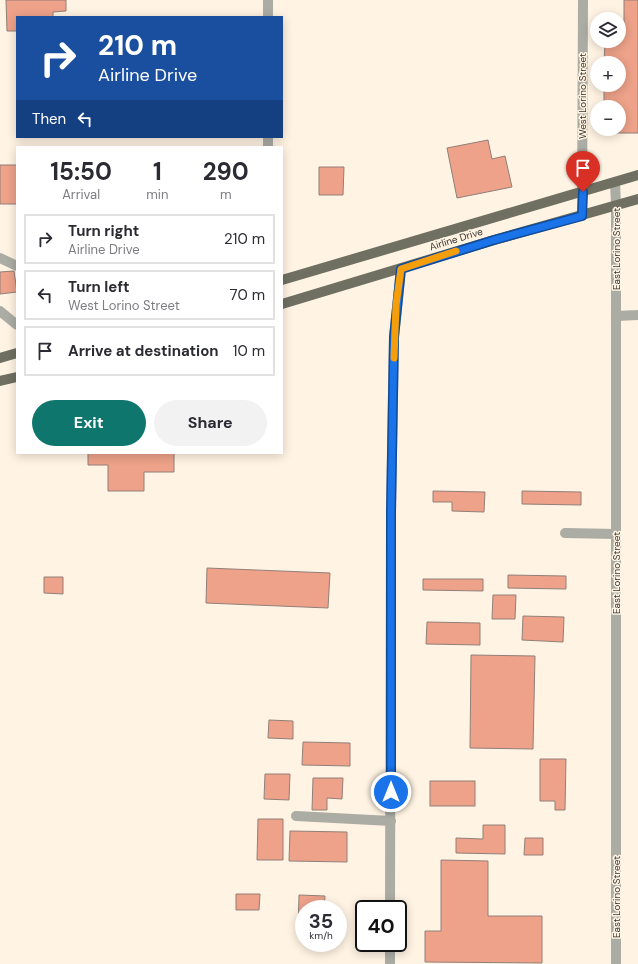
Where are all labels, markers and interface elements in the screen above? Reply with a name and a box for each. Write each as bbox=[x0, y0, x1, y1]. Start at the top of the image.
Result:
map controls bbox=[590, 12, 626, 136]
button: layers bbox=[590, 12, 626, 48]
text: 210 m bbox=[98, 27, 177, 64]
icon: right bbox=[32, 32, 84, 84]
street label: West Lorino Street bbox=[576, 53, 589, 139]
button: + bbox=[590, 56, 626, 92]
text: Airline Drive bbox=[98, 63, 197, 87]
button: − bbox=[590, 100, 626, 136]
icon: left bbox=[74, 108, 96, 130]
text: Then bbox=[32, 109, 66, 129]
pin bbox=[566, 151, 600, 192]
text: 15:50 bbox=[50, 156, 112, 187]
text: 1 bbox=[153, 156, 162, 187]
text: 290 bbox=[203, 156, 249, 187]
icon: arrive bbox=[572, 157, 594, 179]
text: Arrival bbox=[62, 186, 100, 203]
text: min bbox=[146, 186, 168, 203]
text: m bbox=[220, 186, 231, 203]
street label: East Lorino Street bbox=[610, 208, 623, 290]
text: Turn right bbox=[68, 221, 139, 241]
street label: Airline Drive bbox=[428, 225, 485, 253]
icon: right bbox=[34, 228, 56, 250]
text: 210 m bbox=[224, 229, 265, 249]
text: Airline Drive bbox=[68, 241, 140, 258]
text: Turn left bbox=[68, 277, 129, 297]
icon: left bbox=[34, 284, 56, 306]
text: 70 m bbox=[230, 285, 265, 305]
text: West Lorino Street bbox=[68, 297, 180, 314]
icon: arrive bbox=[34, 340, 56, 362]
text: Arrive at destination bbox=[68, 341, 219, 361]
text: 10 m bbox=[233, 341, 265, 361]
button: Exit bbox=[32, 400, 146, 446]
button: Share bbox=[154, 400, 267, 446]
street label: East Lorino Street bbox=[610, 532, 623, 614]
position arrow bbox=[370, 771, 412, 813]
street label: East Lorino Street bbox=[610, 856, 623, 938]
speed limit sign: 40 bbox=[355, 900, 407, 952]
text: 35 bbox=[309, 908, 333, 934]
text: km/h bbox=[309, 929, 333, 942]

